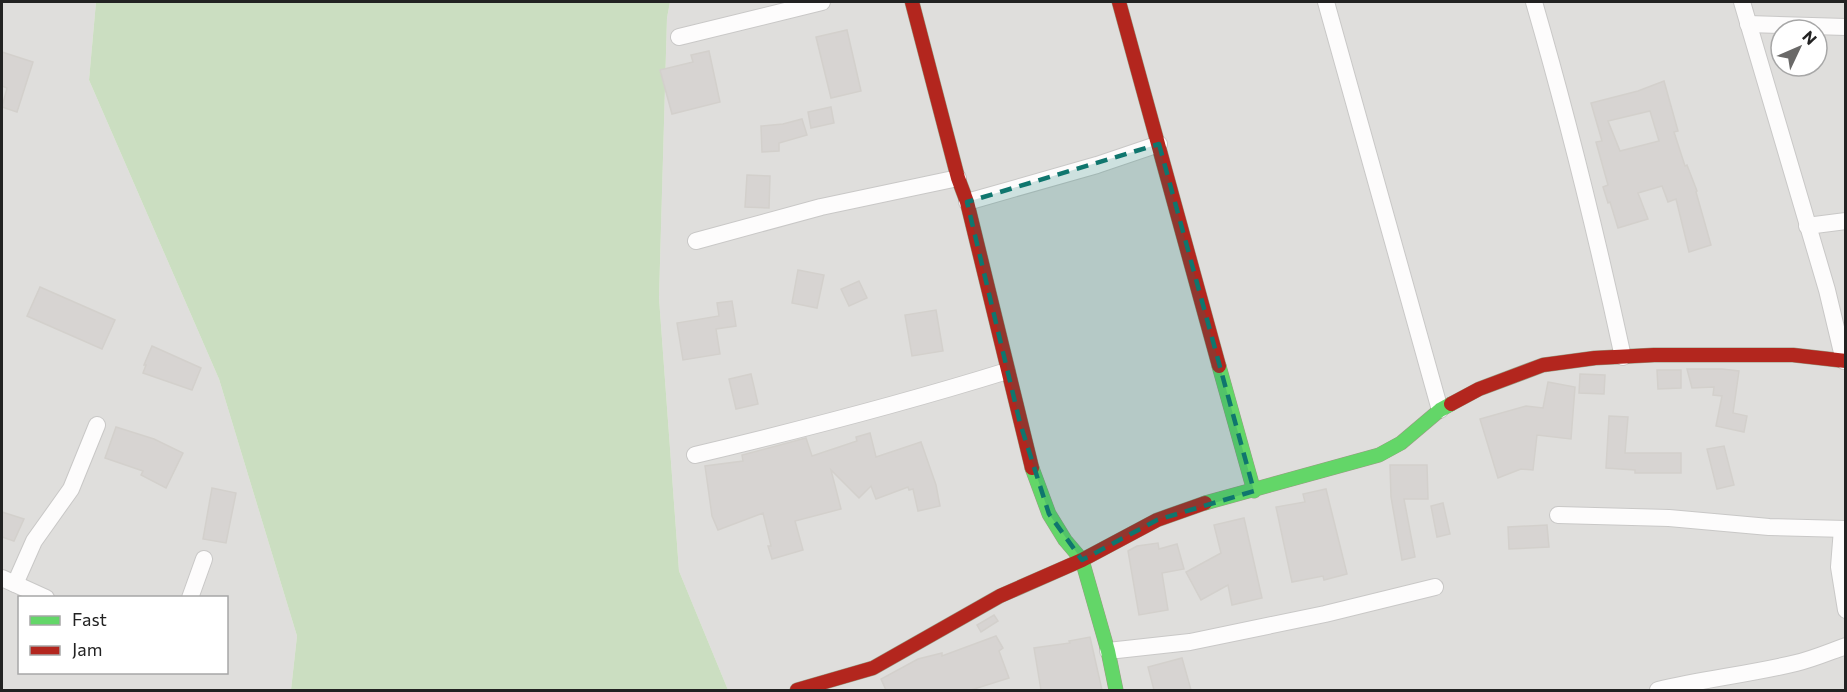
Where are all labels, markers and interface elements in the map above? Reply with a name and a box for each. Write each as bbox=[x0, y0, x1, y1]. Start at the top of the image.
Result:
north arrow bbox=[1769, 18, 1829, 78]
text: N bbox=[1799, 26, 1821, 48]
legend bbox=[18, 596, 228, 674]
text: Fast bbox=[72, 608, 107, 630]
text: Jam bbox=[72, 638, 102, 660]

